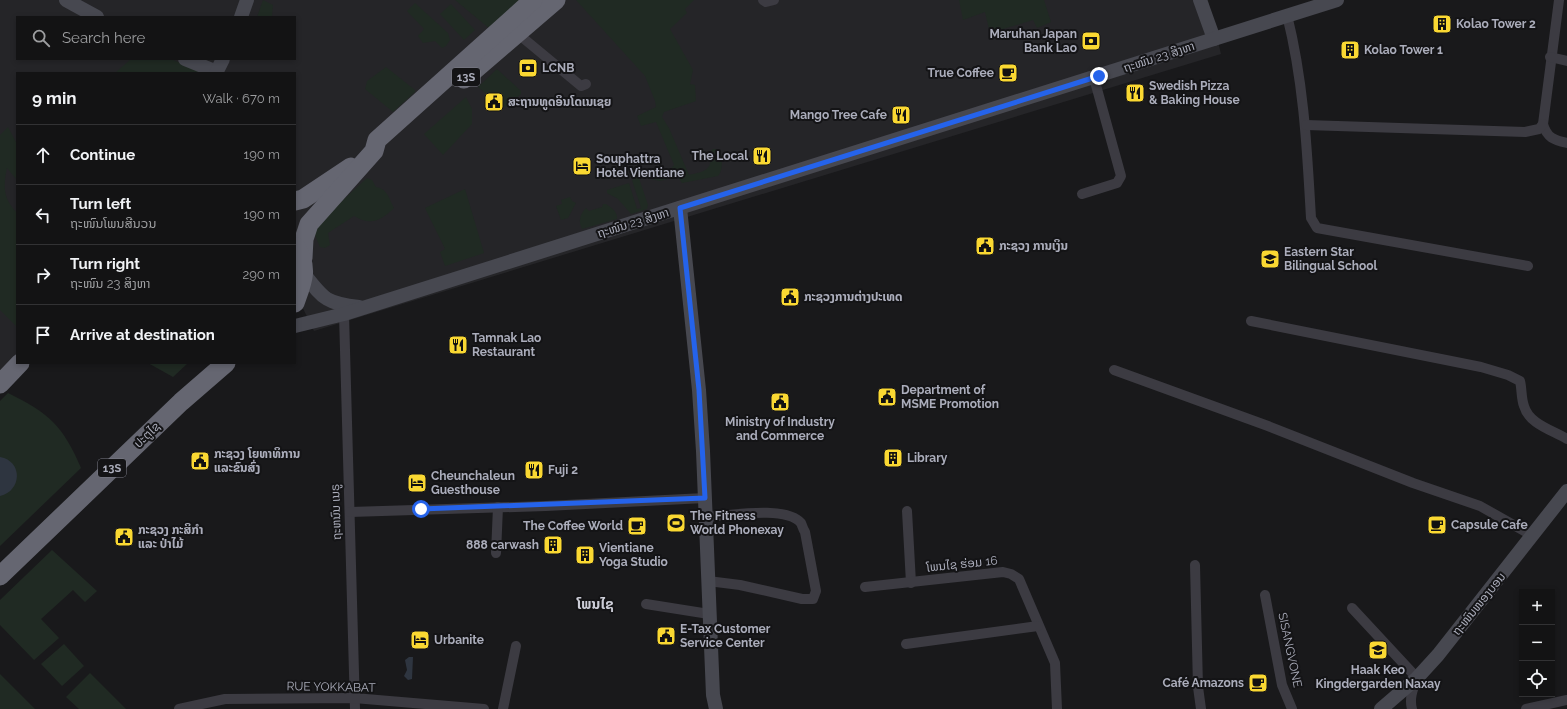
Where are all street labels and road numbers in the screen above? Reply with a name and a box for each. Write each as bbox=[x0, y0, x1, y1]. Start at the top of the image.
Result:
street label: ຖະໜົນ 23 ສິງຫາ bbox=[1122, 39, 1196, 75]
road number: 13S bbox=[452, 68, 480, 86]
street label: ຖະໜົນ 23 ສິງຫາ bbox=[595, 205, 671, 241]
street label: ປະຕູໄຊ bbox=[131, 419, 164, 451]
road number: 13S bbox=[98, 459, 126, 477]
street label: ຖະຫນົນ ເນຣູ bbox=[328, 483, 345, 540]
street label: ໂພນໄຊ ຮ່ອມ 16 bbox=[925, 553, 998, 575]
street label: ຖະໜົນໜອງບອນ bbox=[1449, 570, 1509, 638]
street label: SISANGVONE bbox=[1275, 611, 1305, 689]
street label: RUE YOKKABAT bbox=[286, 679, 376, 695]

